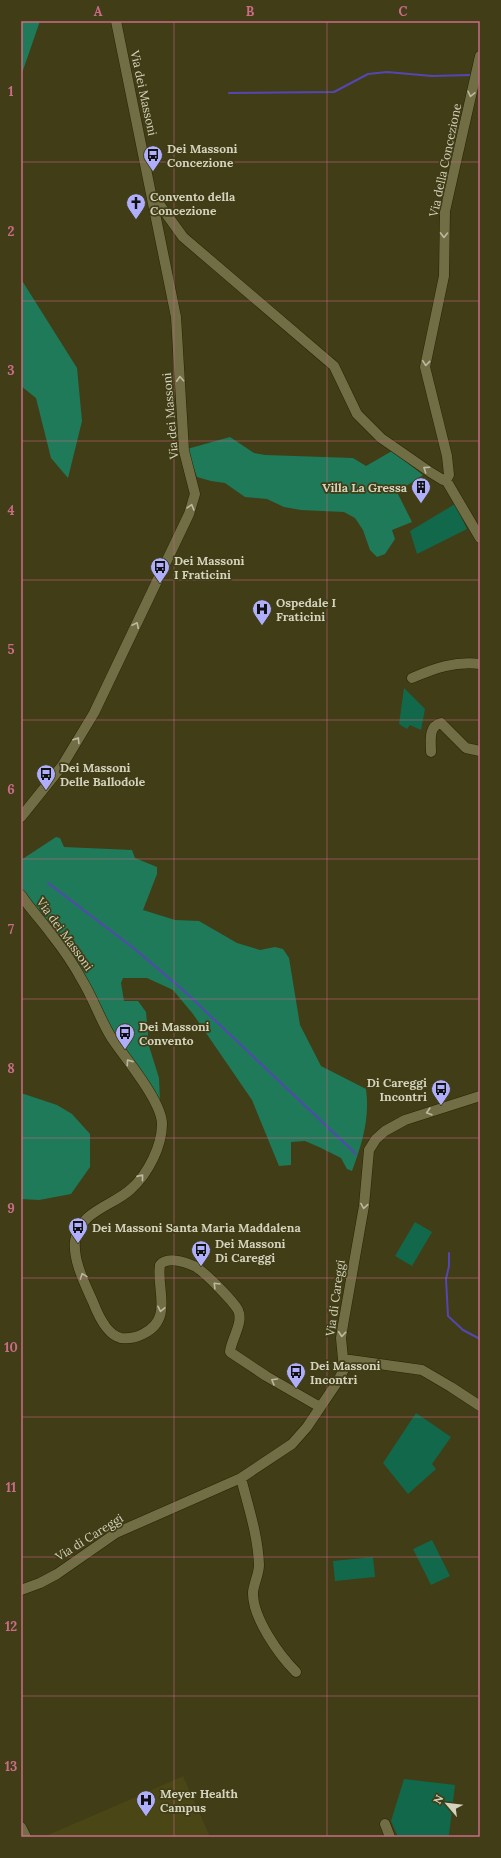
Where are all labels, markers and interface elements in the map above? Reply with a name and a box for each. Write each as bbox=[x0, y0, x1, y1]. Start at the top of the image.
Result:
text: A bbox=[94, 3, 103, 20]
text: B bbox=[246, 3, 255, 20]
text: C bbox=[399, 3, 408, 20]
street label: Via dei Massoni bbox=[127, 48, 160, 137]
text: 1 bbox=[8, 83, 14, 100]
one-way arrow bbox=[468, 91, 476, 97]
street label: Via della Concezione bbox=[425, 101, 464, 219]
place label: Dei Massoni Concezione bbox=[167, 141, 238, 170]
bus stop icon: Dei Massoni Concezione bbox=[142, 144, 164, 172]
place label: Convento della Concezione bbox=[150, 189, 236, 218]
church icon: Convento della Concezione bbox=[125, 192, 147, 220]
text: 2 bbox=[8, 223, 15, 240]
one-way arrow bbox=[440, 232, 449, 238]
one-way arrow bbox=[422, 360, 431, 366]
text: 3 bbox=[7, 362, 15, 379]
street label: Via dei Massoni bbox=[159, 372, 181, 461]
one-way arrow bbox=[176, 376, 184, 382]
one-way arrow bbox=[423, 467, 430, 474]
building icon: Villa La Gressa bbox=[410, 476, 432, 504]
place label: Villa La Gressa bbox=[322, 480, 408, 495]
text: 4 bbox=[7, 502, 15, 519]
one-way arrow bbox=[186, 504, 195, 511]
place label: Dei Massoni I Fraticini bbox=[174, 553, 245, 582]
bus stop icon: Dei Massoni I Fraticini bbox=[149, 556, 171, 584]
place label: Ospedale I Fraticini bbox=[276, 595, 337, 624]
hospital icon: Ospedale I Fraticini bbox=[251, 598, 273, 626]
one-way arrow bbox=[131, 622, 139, 629]
text: 5 bbox=[7, 641, 15, 658]
one-way arrow bbox=[72, 737, 80, 744]
place label: Dei Massoni Delle Ballodole bbox=[60, 760, 146, 789]
bus stop icon: Dei Massoni Delle Ballodole bbox=[35, 763, 57, 791]
text: 6 bbox=[7, 781, 15, 798]
street label: Via dei Massoni bbox=[33, 894, 97, 973]
text: 7 bbox=[8, 921, 14, 938]
place label: Dei Massoni Convento bbox=[139, 1019, 210, 1048]
bus stop icon: Dei Massoni Convento bbox=[114, 1022, 136, 1050]
one-way arrow bbox=[126, 1059, 134, 1066]
text: 8 bbox=[7, 1060, 15, 1077]
place label: Di Careggi Incontri bbox=[367, 1075, 427, 1104]
bus stop icon: Di Careggi Incontri bbox=[430, 1078, 452, 1106]
one-way arrow bbox=[426, 1107, 433, 1116]
one-way arrow bbox=[136, 1175, 143, 1182]
text: 9 bbox=[7, 1200, 15, 1217]
one-way arrow bbox=[360, 1203, 369, 1209]
bus stop icon: Dei Massoni Santa Maria Maddalena bbox=[67, 1216, 89, 1244]
place label: Dei Massoni Santa Maria Maddalena bbox=[92, 1220, 301, 1235]
place label: Dei Massoni Di Careggi bbox=[215, 1236, 286, 1265]
bus stop icon: Dei Massoni Di Careggi bbox=[190, 1239, 212, 1267]
street label: Via di Careggi bbox=[322, 1259, 348, 1338]
one-way arrow bbox=[79, 1272, 87, 1279]
one-way arrow bbox=[213, 1282, 221, 1289]
one-way arrow bbox=[157, 1306, 165, 1312]
one-way arrow bbox=[337, 1331, 346, 1337]
text: 10 bbox=[4, 1339, 18, 1356]
place label: Dei Massoni Incontri bbox=[310, 1358, 381, 1387]
bus stop icon: Dei Massoni Incontri bbox=[285, 1361, 307, 1389]
one-way arrow bbox=[271, 1378, 278, 1385]
text: 11 bbox=[6, 1479, 16, 1496]
street label: Via di Careggi bbox=[51, 1510, 126, 1564]
text: 12 bbox=[5, 1618, 17, 1635]
text: 13 bbox=[5, 1758, 17, 1775]
north arrow bbox=[427, 1784, 467, 1824]
place label: Meyer Health Campus bbox=[160, 1786, 238, 1815]
hospital icon: Meyer Health Campus bbox=[135, 1789, 157, 1817]
text: N bbox=[430, 1792, 447, 1806]

